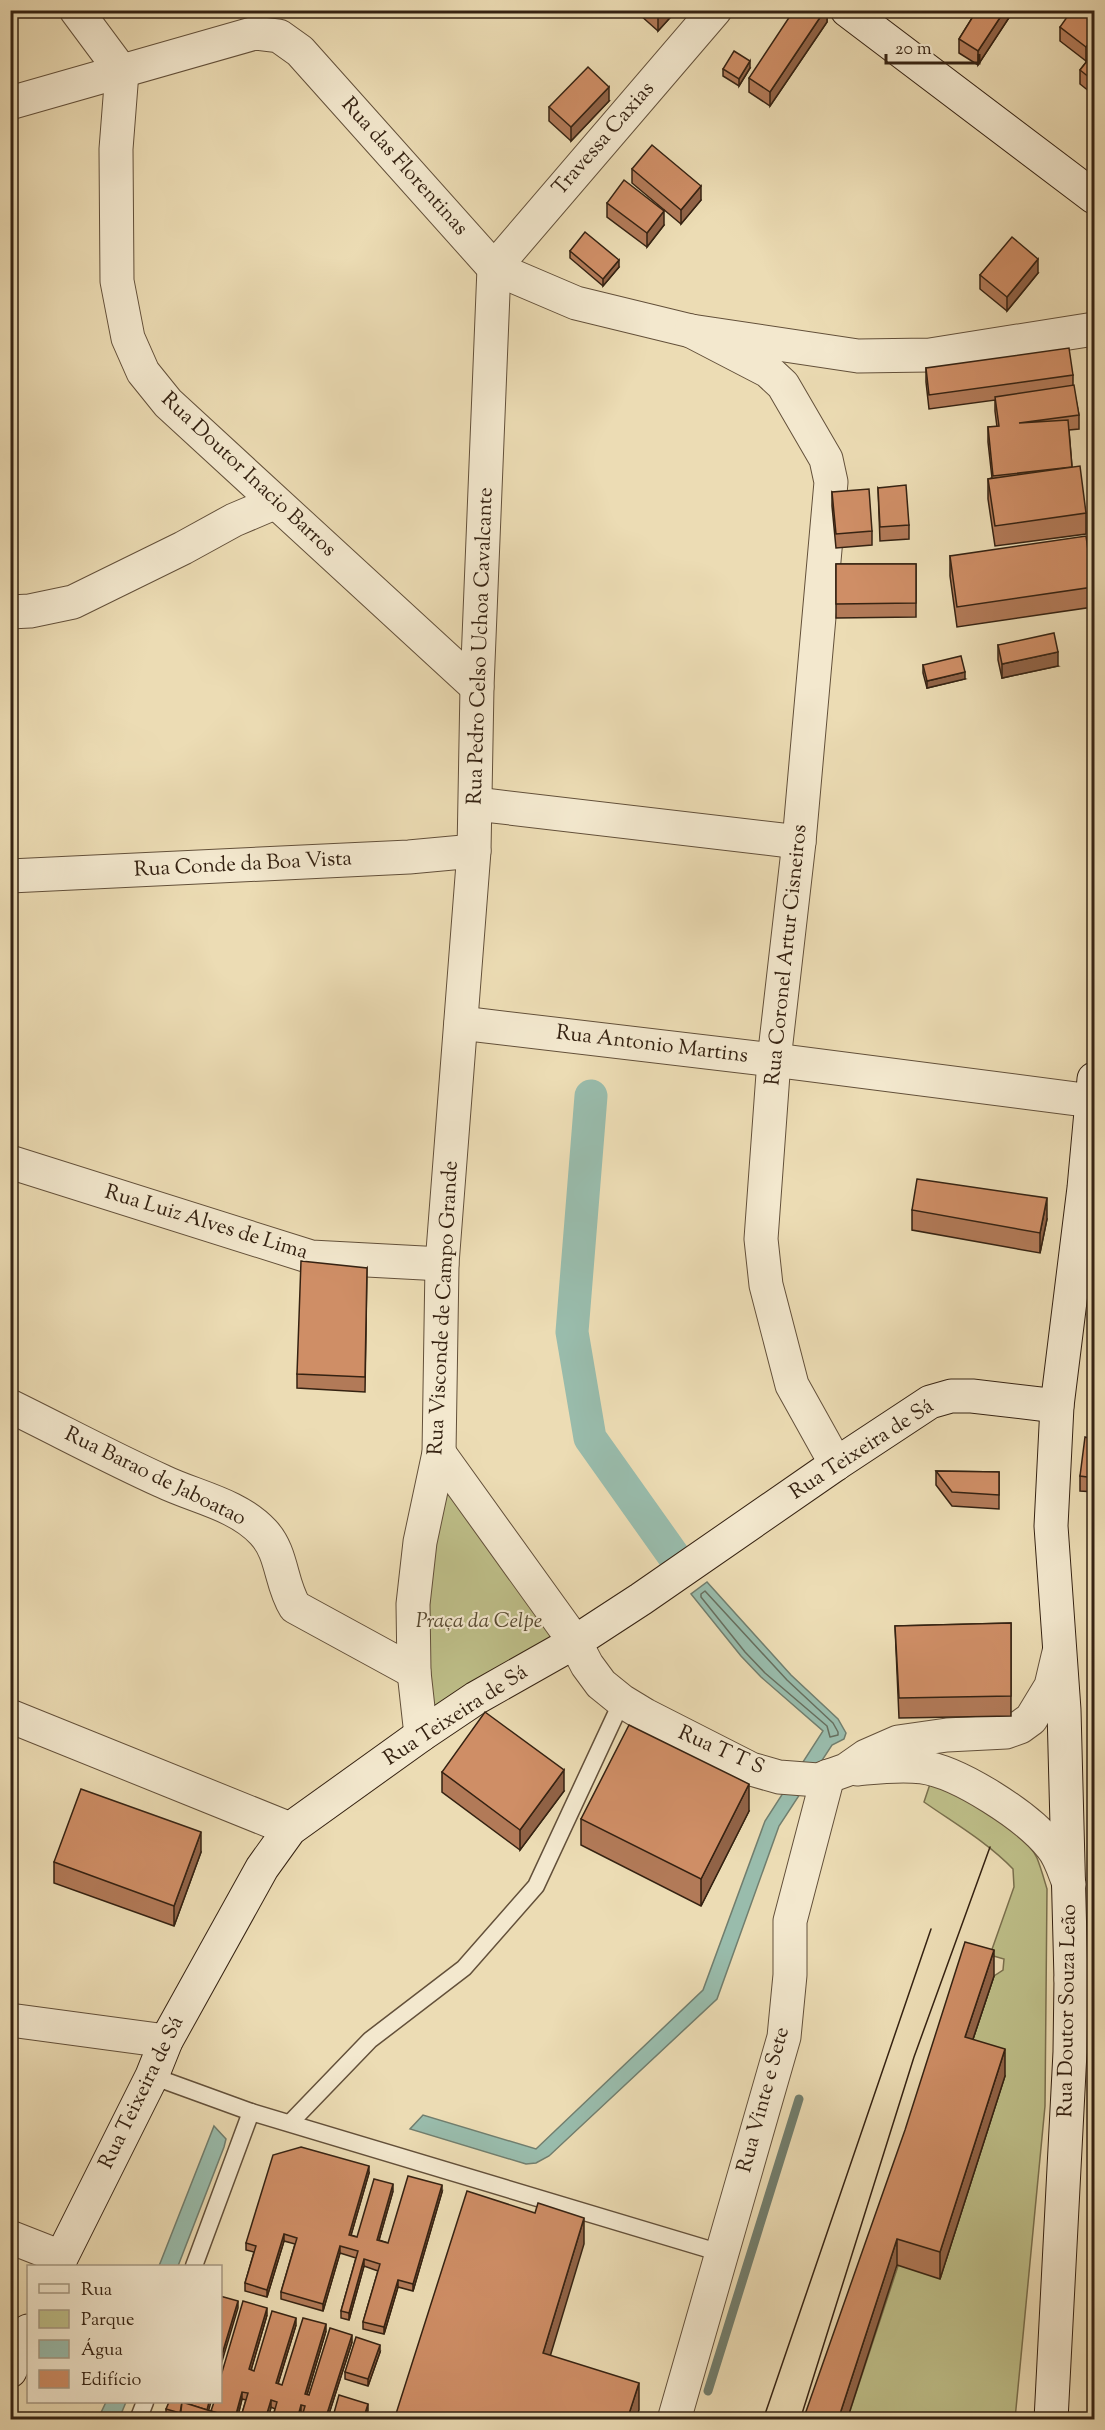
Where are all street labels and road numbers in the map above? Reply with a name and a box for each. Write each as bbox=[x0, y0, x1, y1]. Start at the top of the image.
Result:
street label: Travessa Caxias bbox=[546, 75, 662, 203]
street label: Rua das Florentinas bbox=[334, 91, 474, 243]
street label: Rua Doutor Inacio Barros bbox=[154, 386, 342, 564]
street label: Rua Pedro Celso Uchoa Cavalcante bbox=[460, 487, 502, 805]
street label: Rua Coronel Artur Cisneiros bbox=[758, 823, 816, 1087]
street label: Rua Conde da Boa Vista bbox=[133, 844, 353, 886]
street label: Rua Antonio Martins bbox=[554, 1018, 750, 1072]
street label: Rua Visconde de Campo Grande bbox=[421, 1160, 467, 1456]
street label: Rua Luiz Alves de Lima bbox=[101, 1178, 312, 1268]
street label: Rua Teixeira de Sá bbox=[784, 1392, 940, 1508]
street label: Rua Barao de Jaboatao bbox=[59, 1420, 251, 1534]
street label: Rua Teixeira de Sá bbox=[378, 1658, 534, 1774]
street label: Rua T T S bbox=[673, 1719, 769, 1783]
street label: Rua Doutor Souza Leão bbox=[1051, 1904, 1085, 2118]
street label: Rua Teixeira de Sá bbox=[92, 2011, 192, 2174]
street label: Rua Vinte e Sete bbox=[730, 2024, 798, 2176]

